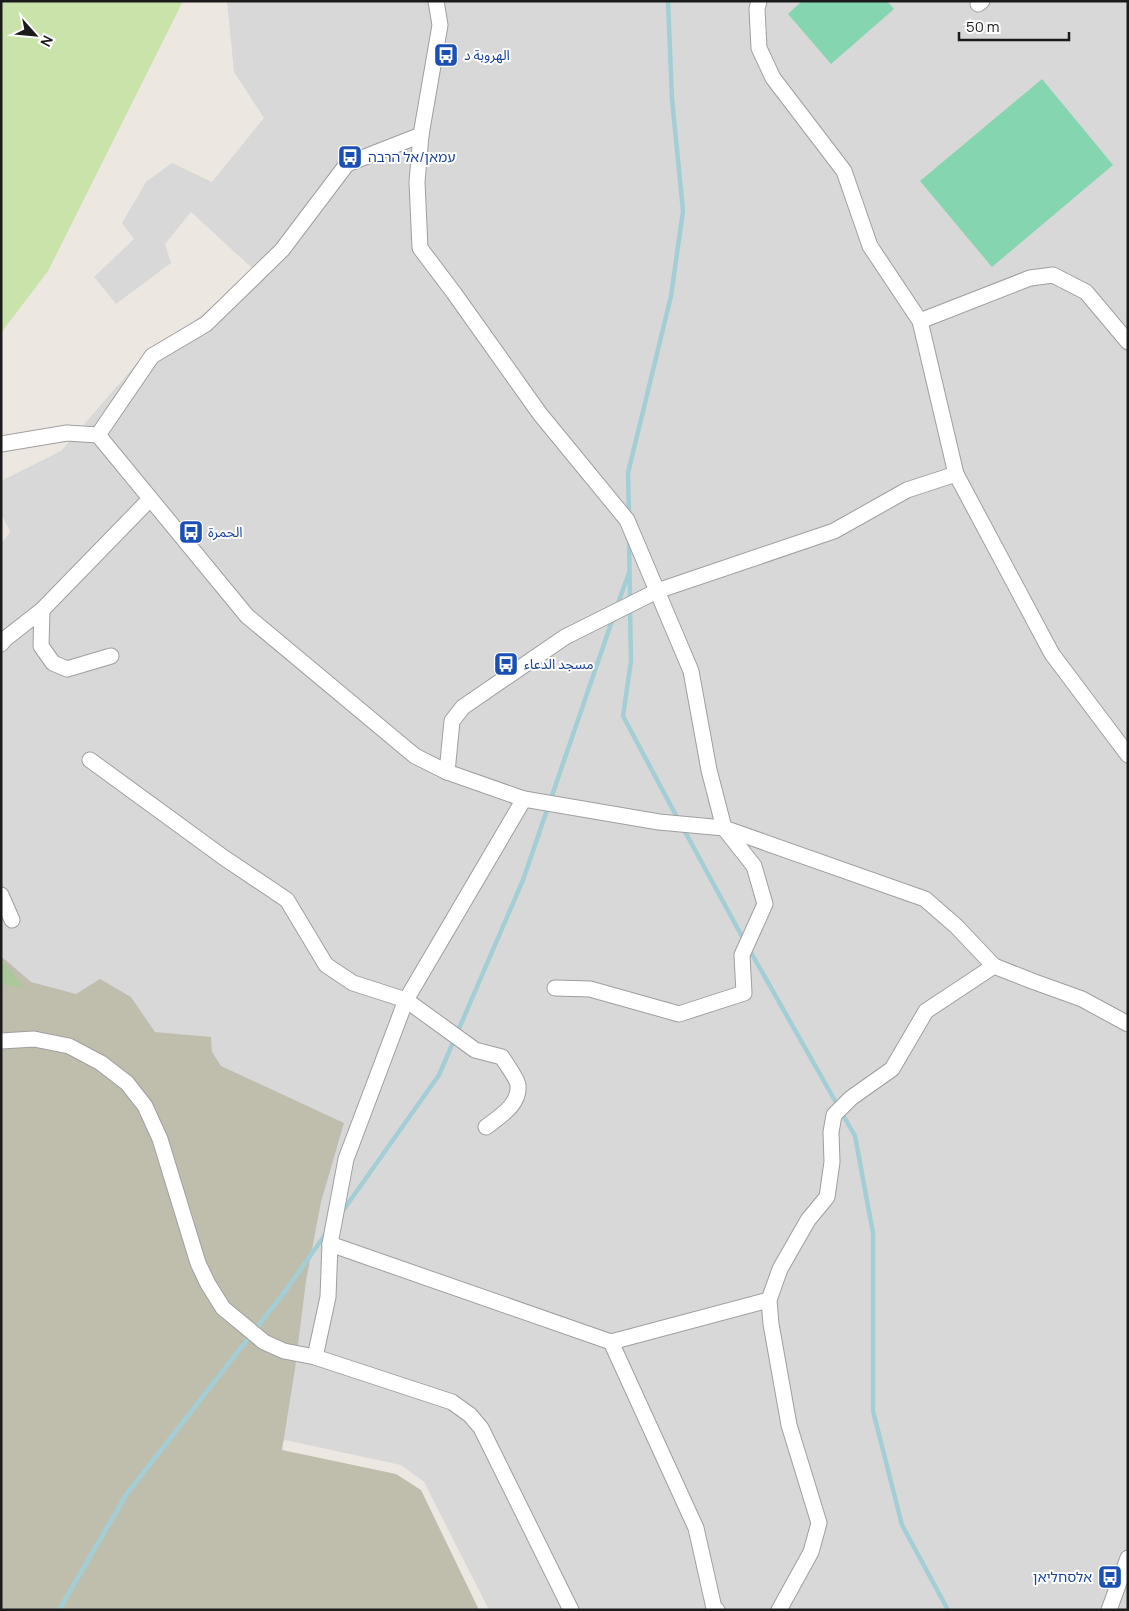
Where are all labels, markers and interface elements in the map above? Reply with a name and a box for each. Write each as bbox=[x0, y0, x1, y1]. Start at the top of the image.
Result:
north arrow bbox=[10, 10, 60, 60]
scale bar bbox=[959, 10, 1069, 42]
text: 50 m bbox=[966, 16, 1000, 37]
text: N bbox=[36, 32, 58, 50]
bus stop icon: الهروبة د bbox=[433, 42, 459, 68]
place label: الهروبة د bbox=[464, 45, 510, 64]
bus stop icon: עמאן/אל הרבה bbox=[337, 144, 363, 170]
place label: עמאן/אל הרבה bbox=[368, 147, 456, 166]
bus stop icon: الحمرة bbox=[178, 519, 204, 545]
place label: الحمرة bbox=[208, 522, 243, 541]
bus stop icon: مسجد الدعاء bbox=[493, 651, 519, 677]
place label: مسجد الدعاء bbox=[524, 654, 594, 673]
bus stop icon: אלסחליאן bbox=[1097, 1564, 1123, 1590]
place label: אלסחליאן bbox=[1033, 1567, 1092, 1586]

